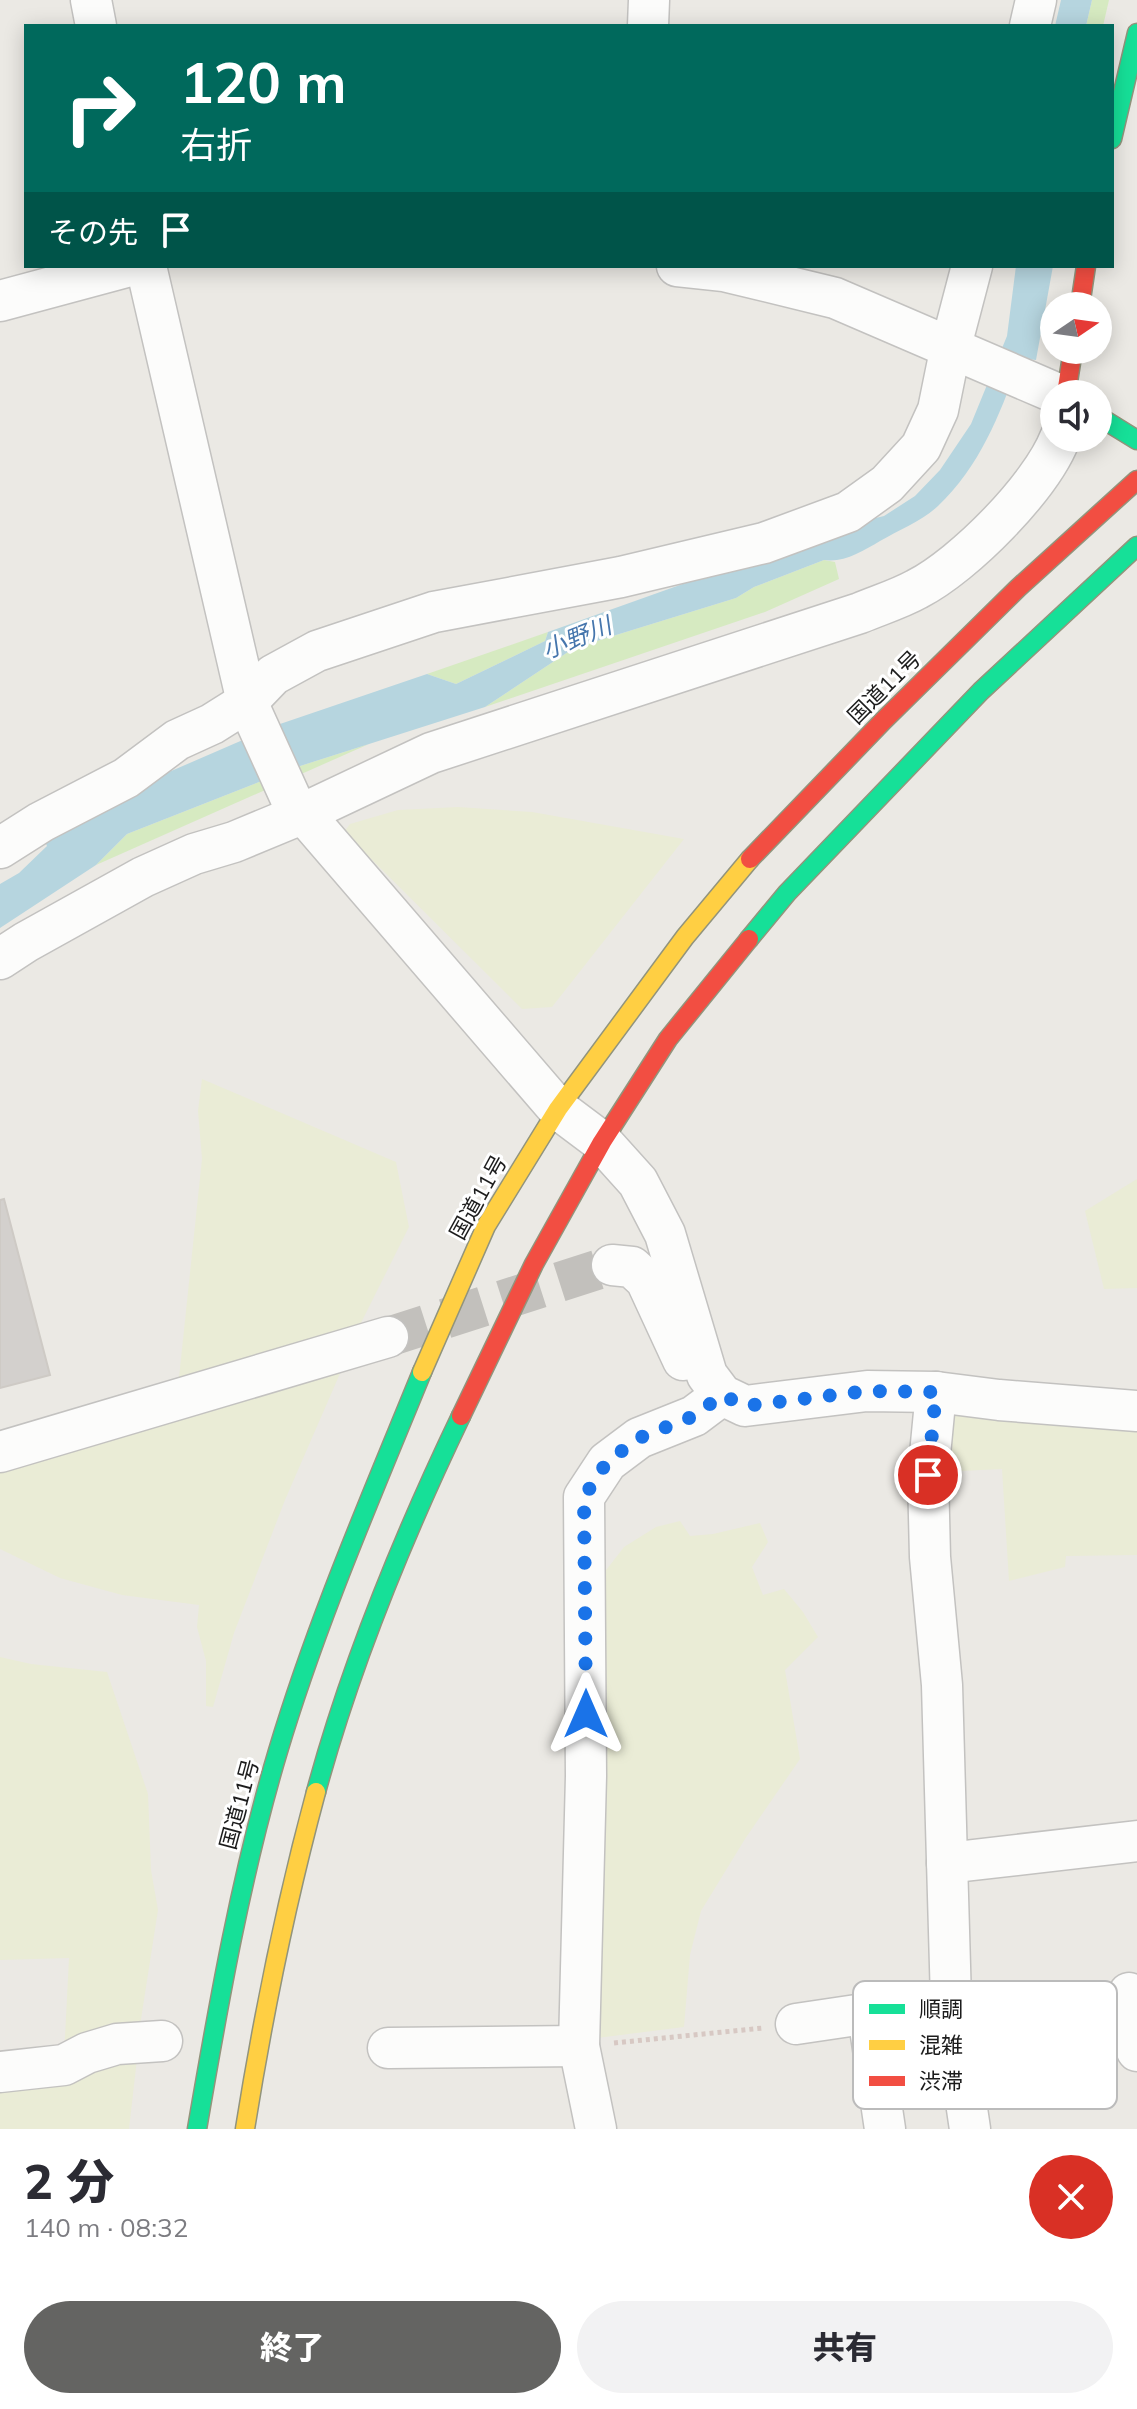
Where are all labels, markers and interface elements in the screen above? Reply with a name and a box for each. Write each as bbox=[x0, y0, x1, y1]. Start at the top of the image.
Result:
text: 120 m bbox=[180, 47, 347, 117]
icon: right bbox=[48, 56, 152, 160]
text: 右折 bbox=[180, 122, 252, 167]
icon: arrive bbox=[154, 208, 198, 252]
text: その先 bbox=[48, 213, 138, 251]
north arrow bbox=[1040, 292, 1112, 364]
map controls bbox=[1040, 292, 1112, 452]
button: sound bbox=[1040, 380, 1112, 452]
water label: 小野川 bbox=[538, 609, 618, 664]
street label: 国道11号 bbox=[841, 644, 927, 730]
street label: 国道11号 bbox=[443, 1150, 513, 1244]
pin bbox=[894, 1441, 962, 1509]
icon: arrive bbox=[906, 1453, 950, 1497]
position arrow bbox=[544, 1672, 628, 1756]
street label: 国道11号 bbox=[214, 1756, 264, 1852]
legend bbox=[853, 1981, 1117, 2109]
text: 順調 bbox=[919, 1995, 963, 2023]
text: 混雑 bbox=[919, 2031, 963, 2059]
text: 渋滞 bbox=[919, 2067, 963, 2095]
text: 2 分 bbox=[24, 2151, 114, 2211]
button: close bbox=[1029, 2155, 1113, 2239]
text: 140 m · 08:32 bbox=[24, 2211, 188, 2244]
button: 終了 bbox=[24, 2301, 561, 2393]
button: 共有 bbox=[577, 2301, 1113, 2393]

